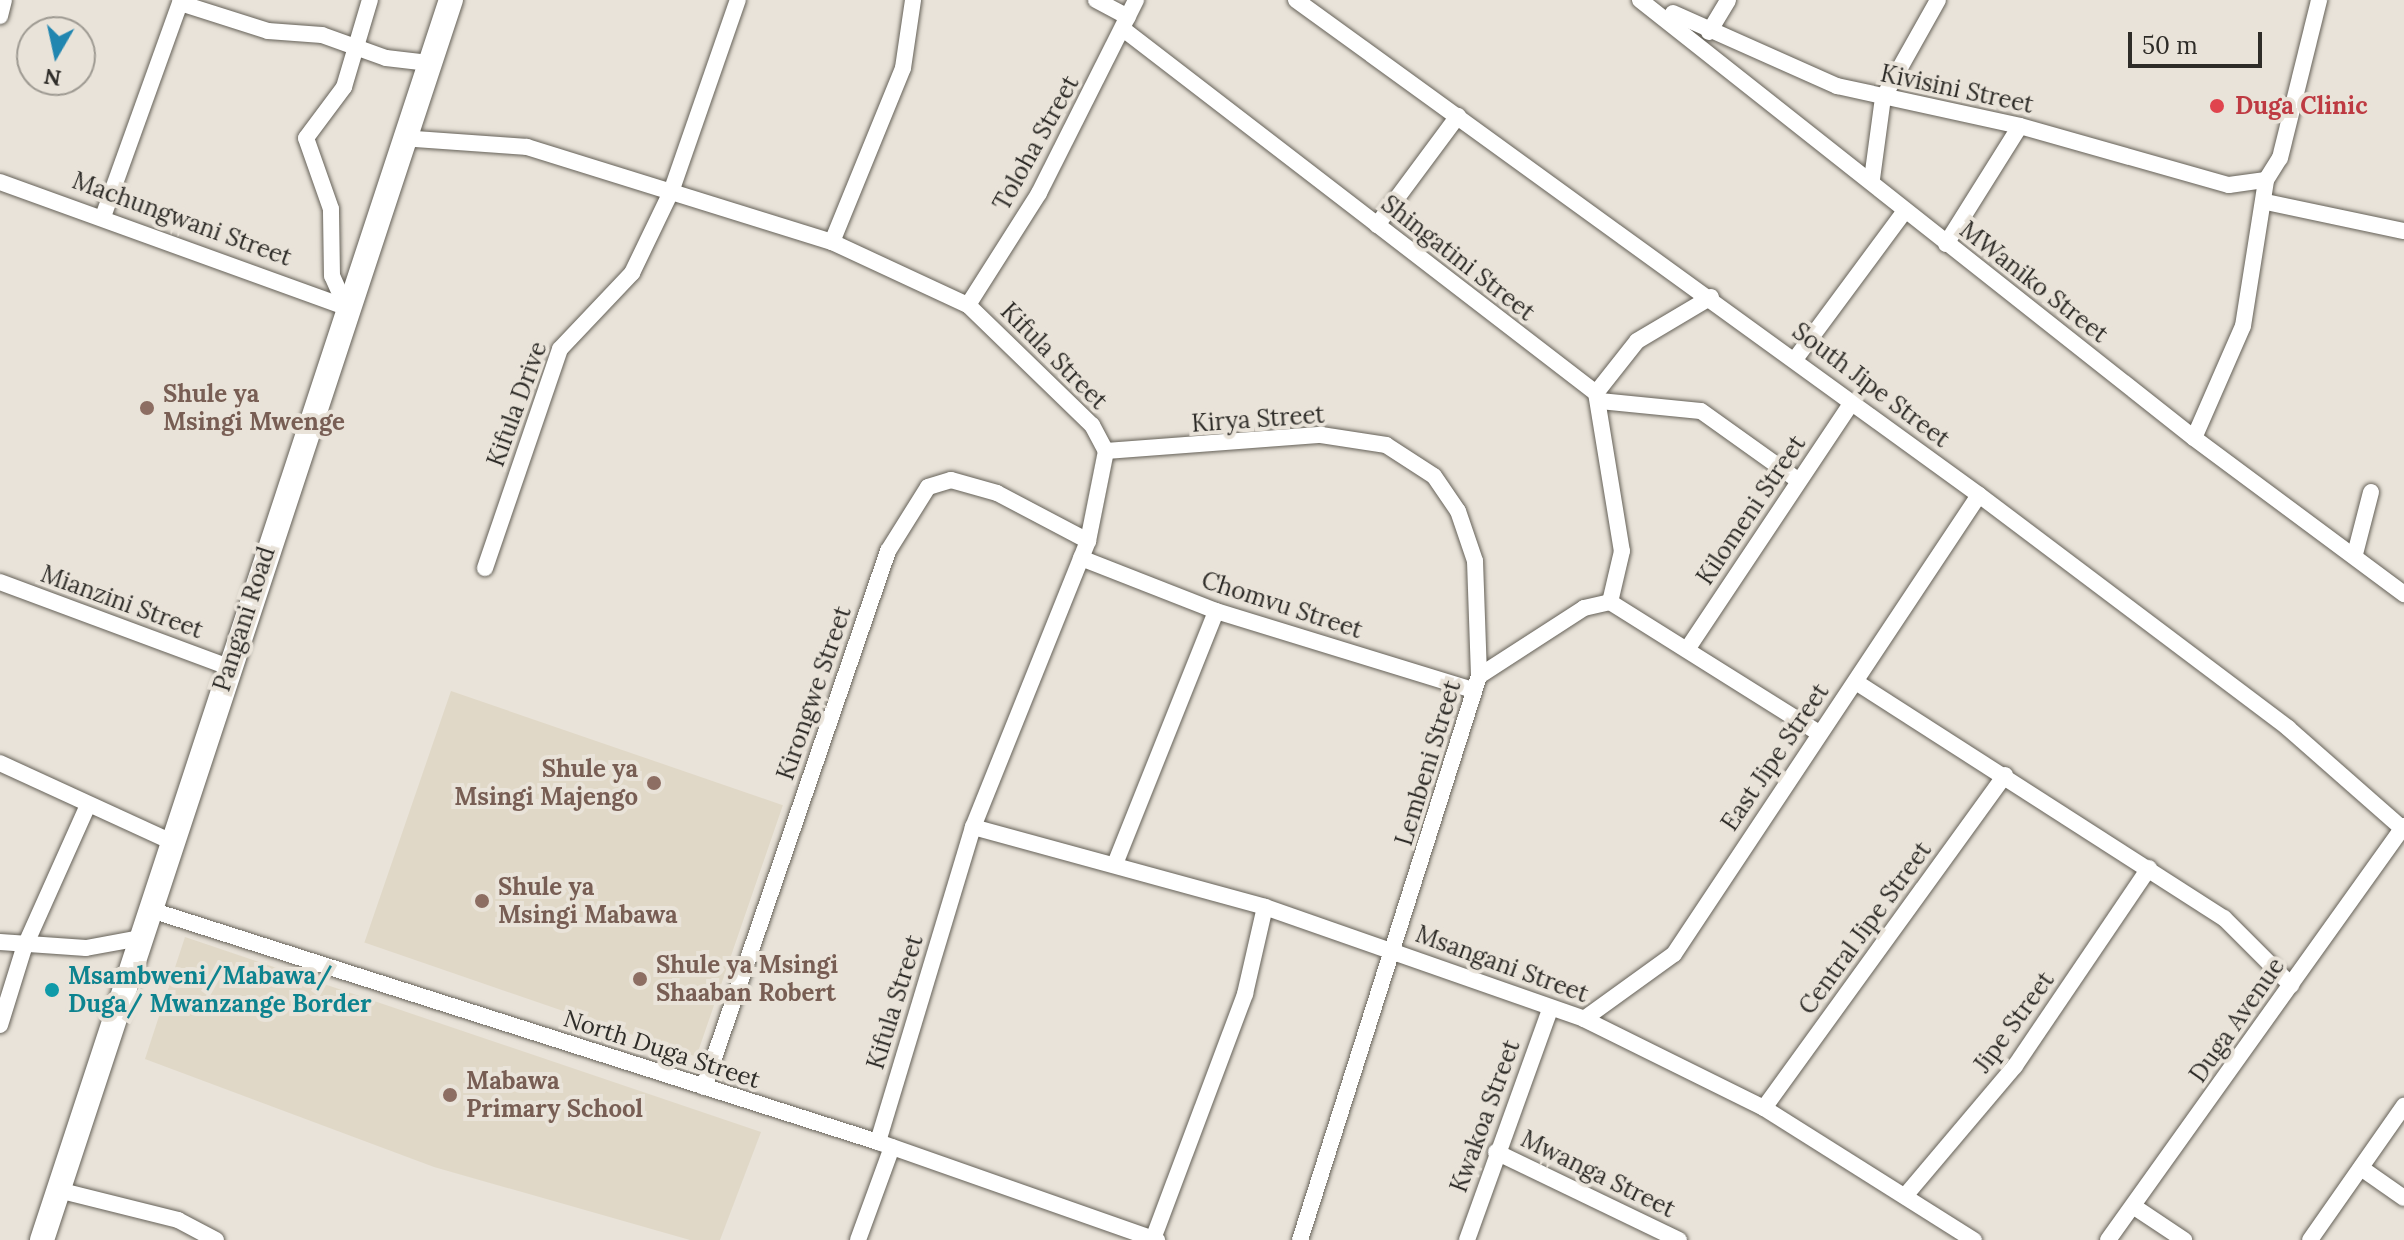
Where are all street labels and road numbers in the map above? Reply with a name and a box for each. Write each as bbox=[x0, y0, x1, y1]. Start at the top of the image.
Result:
street label: Kivisini Street bbox=[1878, 59, 2036, 119]
street label: Toloha Street bbox=[987, 70, 1085, 216]
street label: Machungwani Street bbox=[69, 166, 295, 272]
street label: Shingatini Street bbox=[1376, 189, 1540, 327]
street label: MWaniko Street bbox=[1954, 215, 2114, 349]
street label: Kifula Street bbox=[995, 297, 1113, 415]
street label: South Jipe Street bbox=[1787, 317, 1955, 453]
street label: Kifula Drive bbox=[481, 338, 553, 470]
street label: Kirya Street bbox=[1190, 400, 1326, 438]
street label: Kilomeni Street bbox=[1690, 430, 1812, 590]
street label: Pangani Road bbox=[207, 543, 281, 695]
street label: Mianzini Street bbox=[37, 559, 207, 645]
street label: Chomvu Street bbox=[1198, 565, 1366, 645]
street label: Kirongwe Street bbox=[771, 602, 857, 784]
street label: Lembeni Street bbox=[1389, 677, 1467, 849]
street label: East Jipe Street bbox=[1715, 678, 1835, 836]
street label: Central Jipe Street bbox=[1793, 836, 1937, 1020]
street label: Msangani Street bbox=[1412, 919, 1592, 1009]
street label: Kifula Street bbox=[861, 931, 929, 1073]
street label: Duga Avenue bbox=[2183, 952, 2291, 1088]
street label: Jipe Street bbox=[1968, 966, 2060, 1078]
street label: North Duga Street bbox=[560, 1004, 764, 1094]
street label: Kwakoa Street bbox=[1444, 1036, 1526, 1196]
street label: Mwanga Street bbox=[1516, 1124, 1680, 1224]

